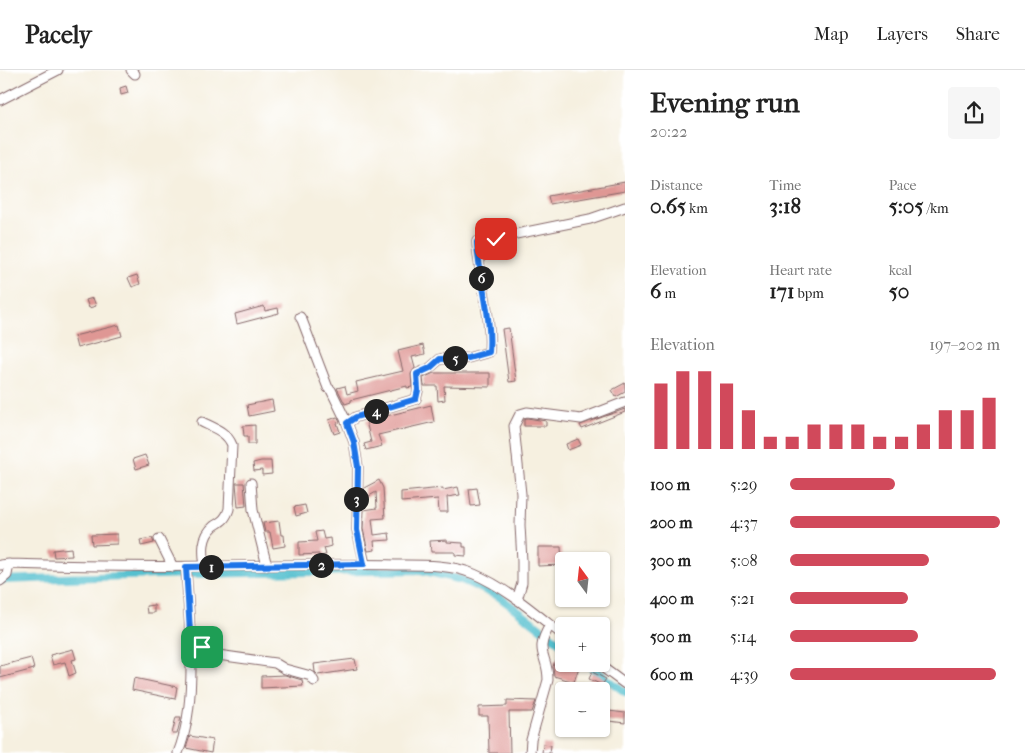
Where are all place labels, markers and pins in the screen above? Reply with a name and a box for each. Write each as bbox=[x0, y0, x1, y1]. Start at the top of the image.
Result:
pin bbox=[475, 218, 517, 260]
pin: 6 bbox=[468, 266, 494, 290]
pin: 5 bbox=[442, 346, 468, 370]
pin: 4 bbox=[364, 398, 388, 424]
pin: 3 bbox=[344, 486, 368, 512]
pin: 2 bbox=[308, 552, 334, 578]
pin: 1 bbox=[198, 554, 224, 580]
pin bbox=[181, 626, 223, 668]

